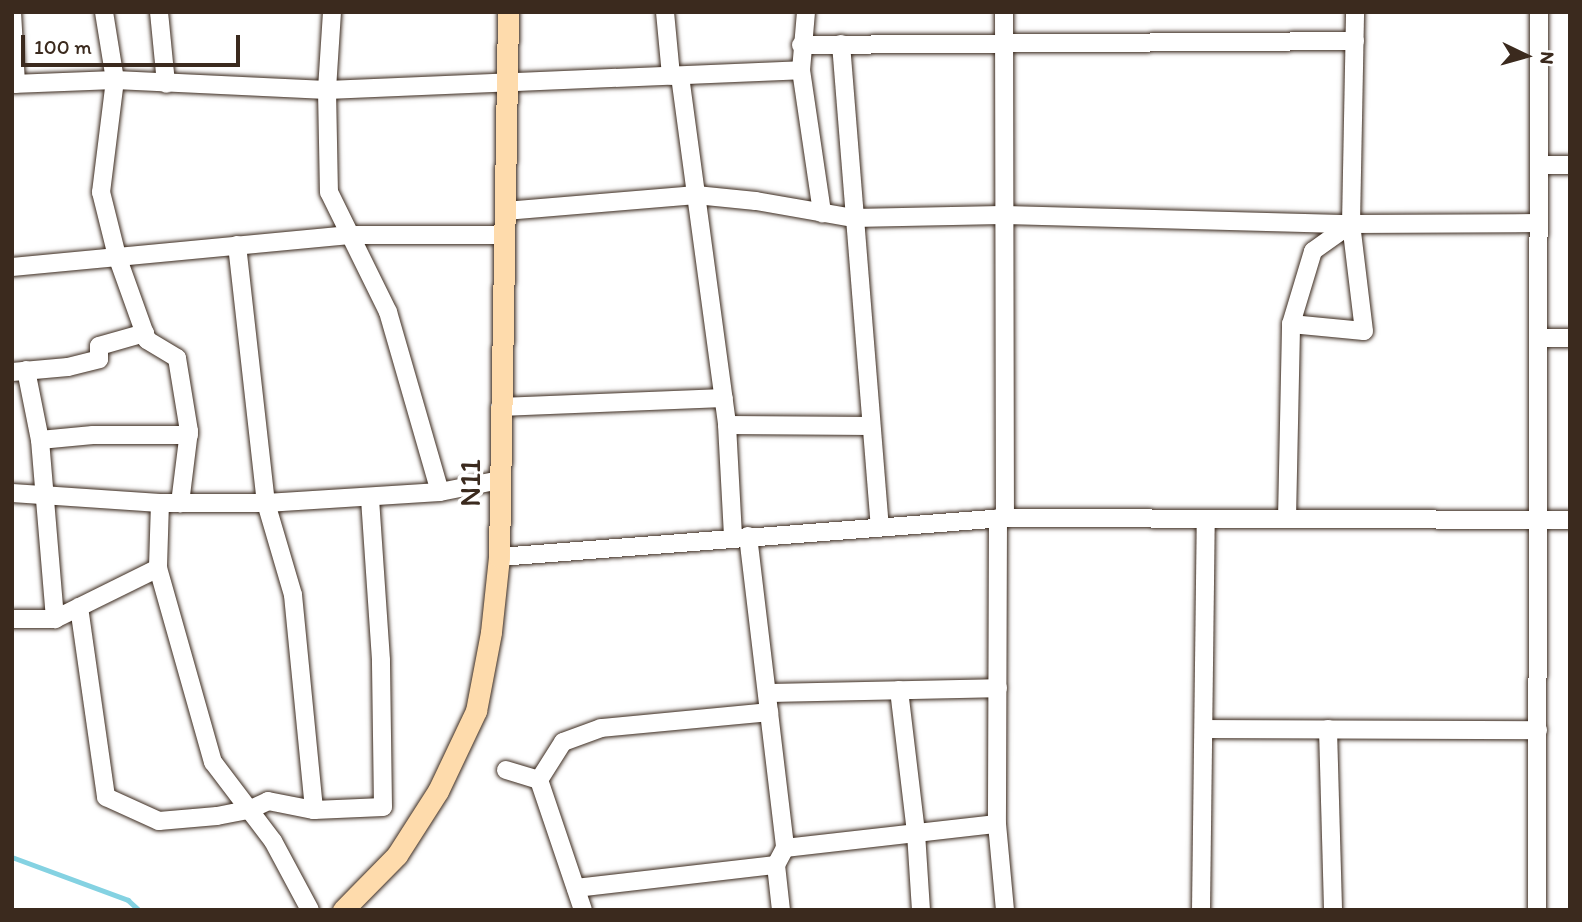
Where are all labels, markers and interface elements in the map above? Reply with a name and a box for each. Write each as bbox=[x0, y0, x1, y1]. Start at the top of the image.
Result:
scale bar bbox=[24, 21, 243, 65]
north arrow bbox=[1491, 21, 1561, 91]
text: 100 m bbox=[34, 34, 92, 59]
text: N bbox=[1535, 50, 1559, 65]
street label: N11 bbox=[452, 459, 488, 507]

